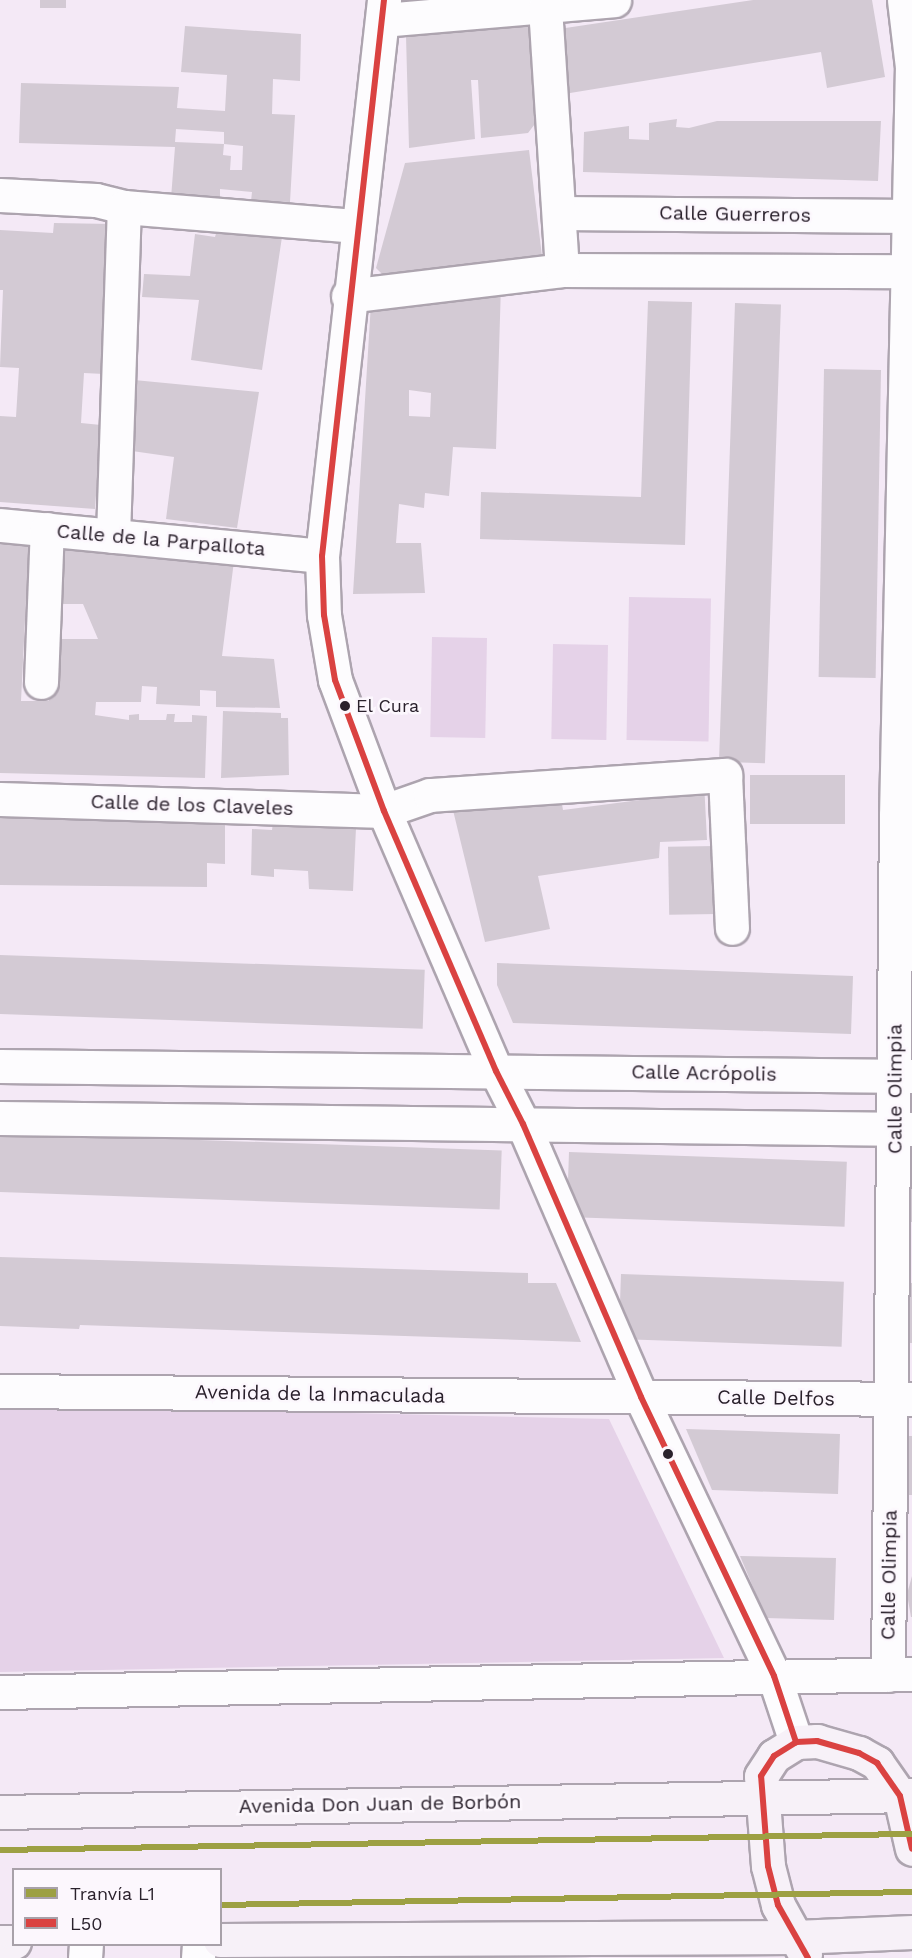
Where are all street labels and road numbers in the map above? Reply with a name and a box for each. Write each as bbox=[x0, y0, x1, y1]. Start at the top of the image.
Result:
street label: Calle Guerreros bbox=[659, 201, 811, 227]
street label: Calle de la Parpallota bbox=[55, 519, 267, 561]
street label: Calle de los Claveles bbox=[90, 789, 294, 821]
street label: Calle Olimpia bbox=[883, 1024, 907, 1154]
street label: Calle Acrópolis bbox=[631, 1060, 777, 1086]
street label: Avenida de la Inmaculada bbox=[194, 1380, 446, 1408]
street label: Calle Delfos bbox=[717, 1385, 835, 1411]
street label: Calle Olimpia bbox=[876, 1510, 902, 1640]
street label: Avenida Don Juan de Borbón bbox=[238, 1790, 522, 1818]

